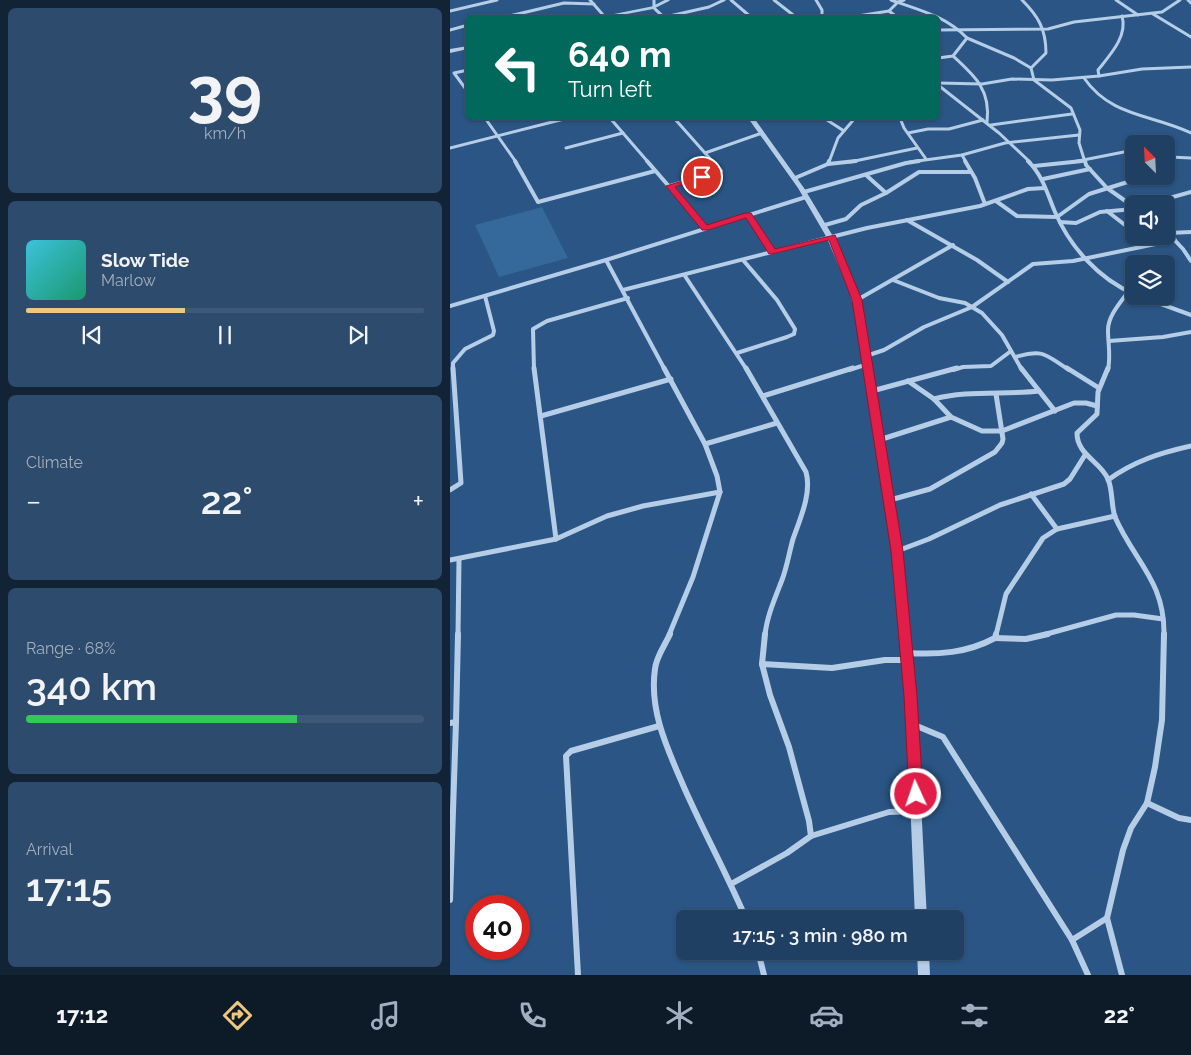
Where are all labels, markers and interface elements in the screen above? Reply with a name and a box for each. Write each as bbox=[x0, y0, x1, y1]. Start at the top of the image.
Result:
text: 640 m bbox=[568, 34, 672, 75]
icon: left bbox=[485, 35, 550, 100]
text: 39 bbox=[188, 53, 262, 129]
text: Turn left bbox=[568, 76, 652, 102]
text: km/h bbox=[204, 124, 246, 143]
north arrow bbox=[1125, 135, 1175, 185]
map controls bbox=[1125, 135, 1175, 305]
pin bbox=[681, 156, 723, 198]
icon: arrive bbox=[688, 163, 716, 191]
button: sound bbox=[1125, 195, 1175, 245]
text: Slow Tide bbox=[101, 249, 190, 271]
button: layers bbox=[1125, 255, 1175, 305]
text: Marlow bbox=[101, 271, 156, 290]
icon: previous bbox=[78, 321, 106, 349]
icon: pause bbox=[211, 321, 239, 349]
icon: next bbox=[344, 321, 372, 349]
text: Climate bbox=[26, 453, 83, 472]
text: 22° bbox=[201, 478, 253, 523]
text: − bbox=[26, 485, 41, 518]
text: + bbox=[412, 485, 424, 518]
text: Range · 68% bbox=[26, 639, 115, 658]
text: 340 km bbox=[26, 664, 157, 709]
position arrow bbox=[889, 767, 941, 819]
text: Arrival bbox=[26, 840, 73, 859]
text: 17:15 bbox=[26, 865, 112, 910]
speed limit sign: 40 bbox=[465, 895, 530, 960]
text: 17:15 · 3 min · 980 m bbox=[732, 924, 908, 946]
icon: directions bbox=[220, 998, 255, 1033]
icon: music bbox=[368, 998, 403, 1033]
icon: phone bbox=[515, 998, 550, 1033]
icon: climate bbox=[662, 998, 697, 1033]
icon: car bbox=[809, 998, 844, 1033]
icon: filters bbox=[957, 998, 992, 1033]
text: 17:12 bbox=[56, 1002, 108, 1028]
text: 22° bbox=[1104, 1002, 1135, 1028]

